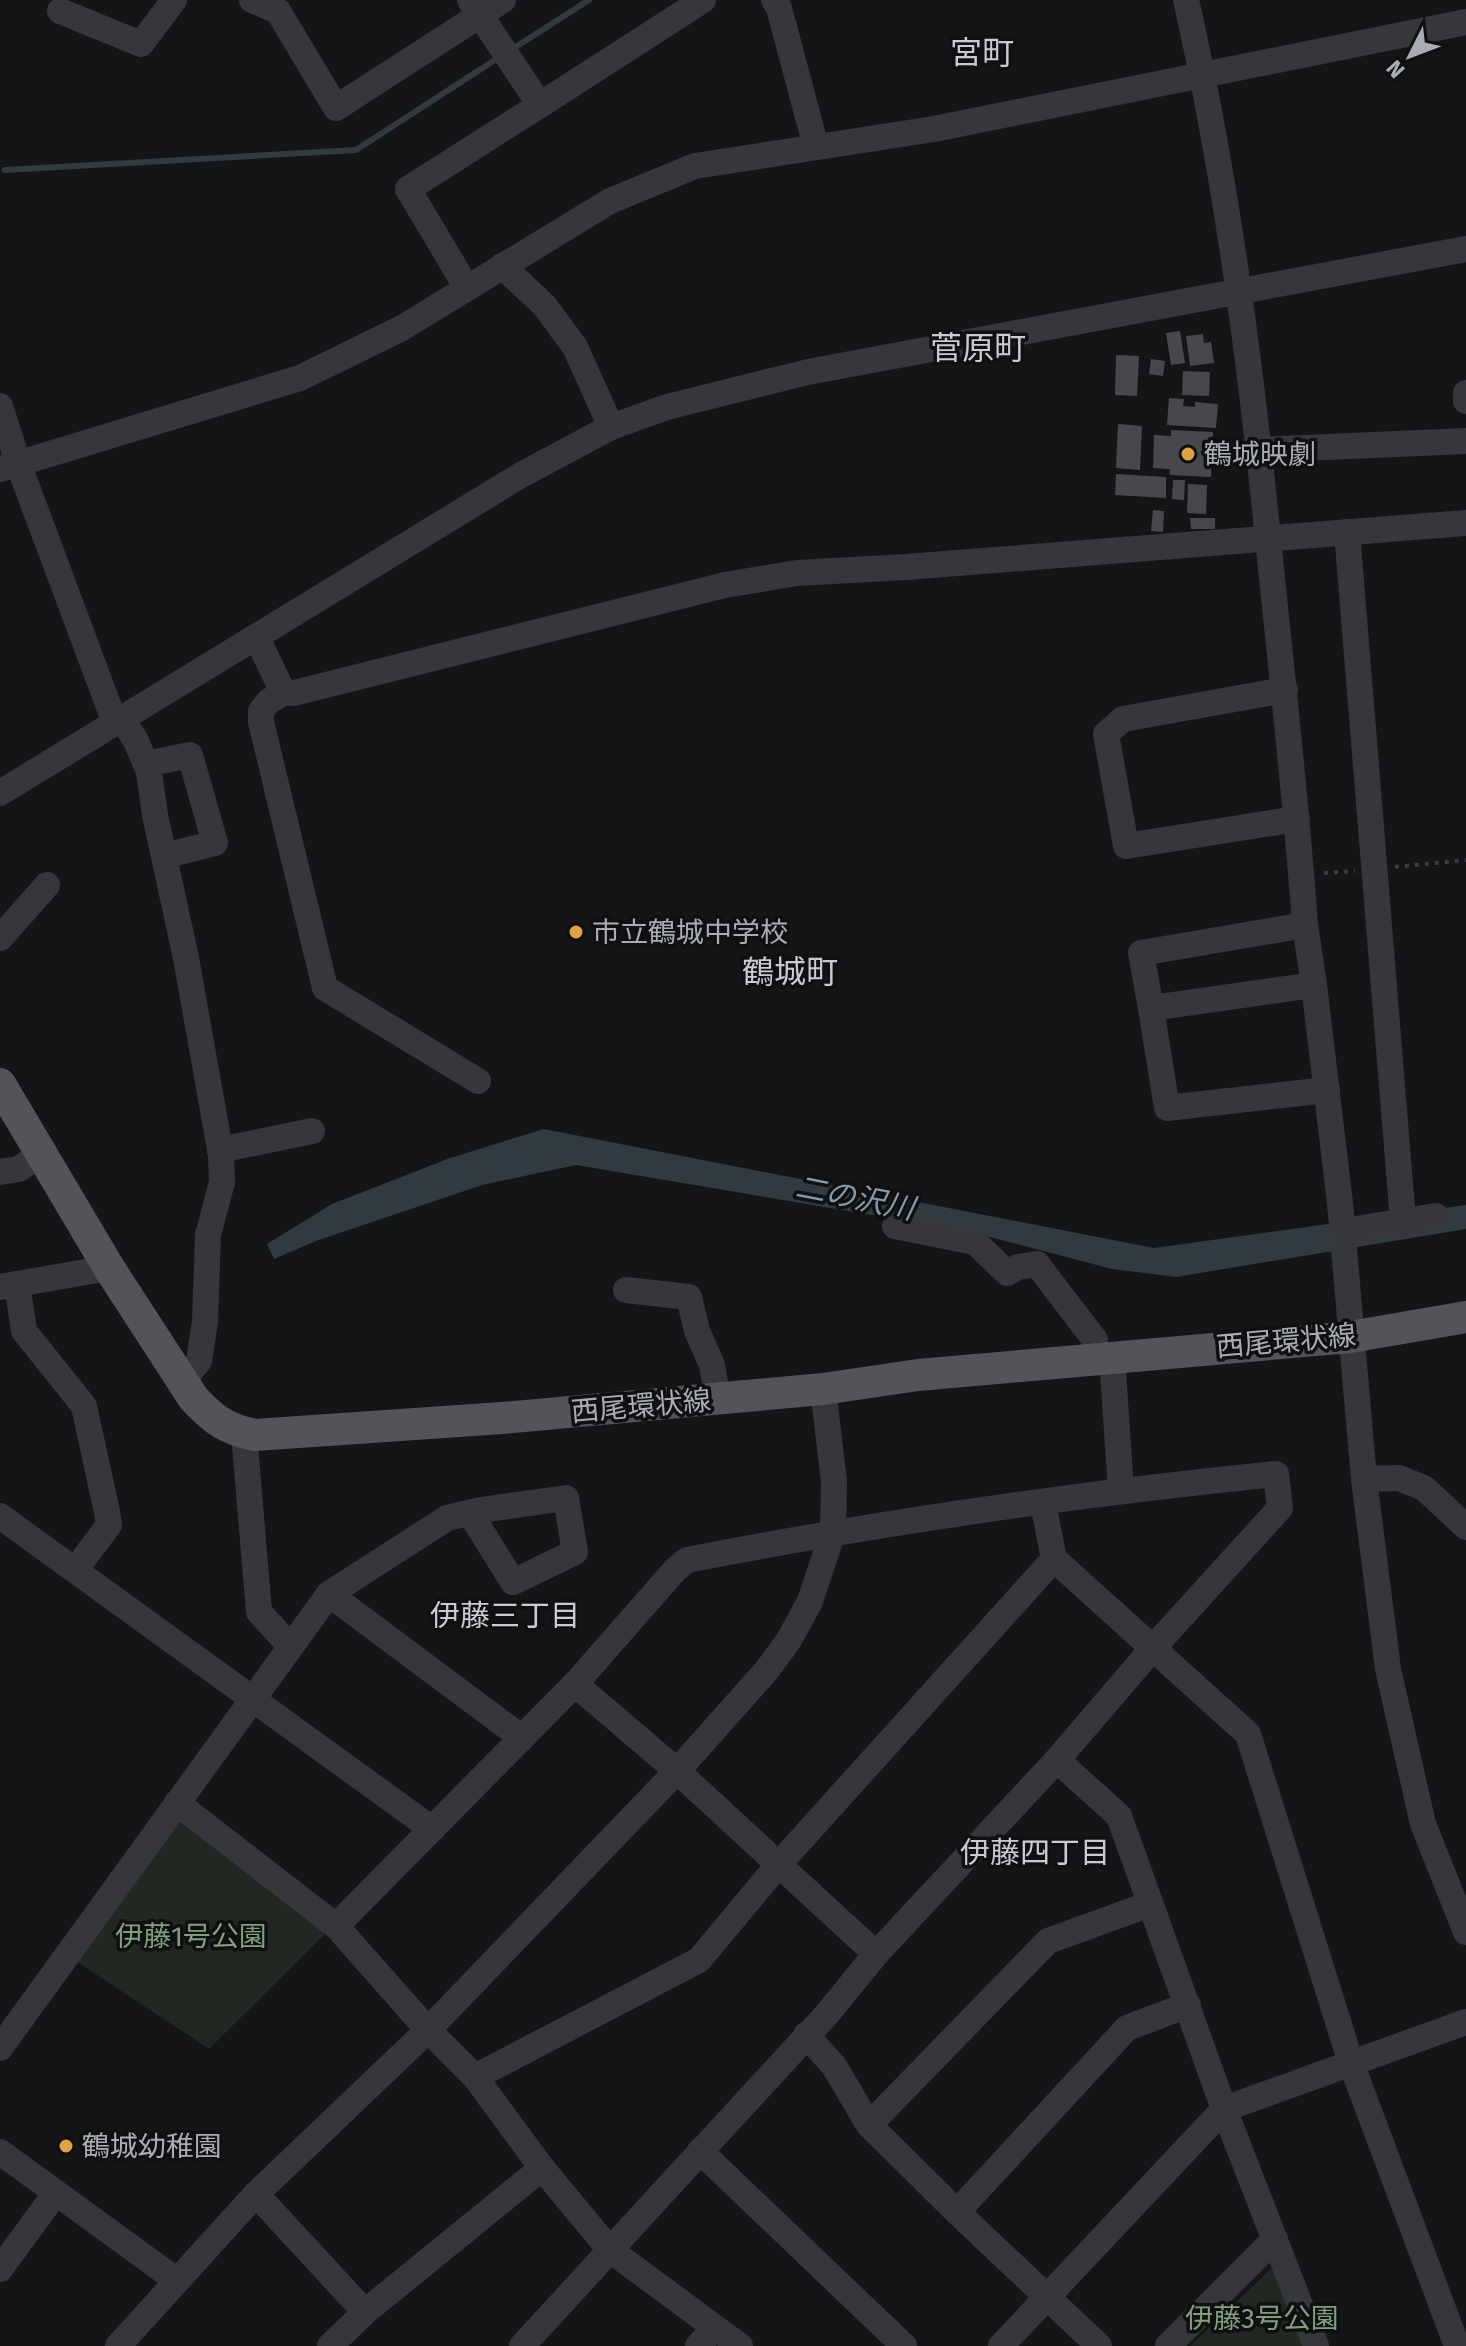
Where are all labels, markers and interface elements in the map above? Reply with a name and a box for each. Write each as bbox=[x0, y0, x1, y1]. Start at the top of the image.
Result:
north arrow bbox=[1370, 16, 1450, 96]
district label: 宮町 bbox=[950, 34, 1014, 72]
text: N bbox=[1381, 55, 1410, 84]
district label: 菅原町 bbox=[930, 329, 1026, 367]
place label: 鶴城映劇 bbox=[1204, 438, 1316, 471]
marker: 鶴城映劇 bbox=[1179, 445, 1197, 463]
place label: 市立鶴城中学校 bbox=[592, 916, 788, 949]
marker: 市立鶴城中学校 bbox=[567, 923, 585, 941]
district label: 鶴城町 bbox=[742, 953, 838, 991]
water label: 二の沢川 bbox=[793, 1169, 920, 1228]
street label: 西尾環状線 bbox=[1215, 1318, 1357, 1364]
street label: 西尾環状線 bbox=[570, 1383, 712, 1429]
district label: 伊藤三丁目 bbox=[430, 1598, 580, 1634]
district label: 伊藤四丁目 bbox=[960, 1835, 1110, 1871]
park label: 伊藤1号公園 bbox=[115, 1920, 267, 1953]
place label: 鶴城幼稚園 bbox=[82, 2130, 222, 2163]
marker: 鶴城幼稚園 bbox=[57, 2137, 75, 2155]
park label: 伊藤3号公園 bbox=[1185, 2302, 1339, 2335]

